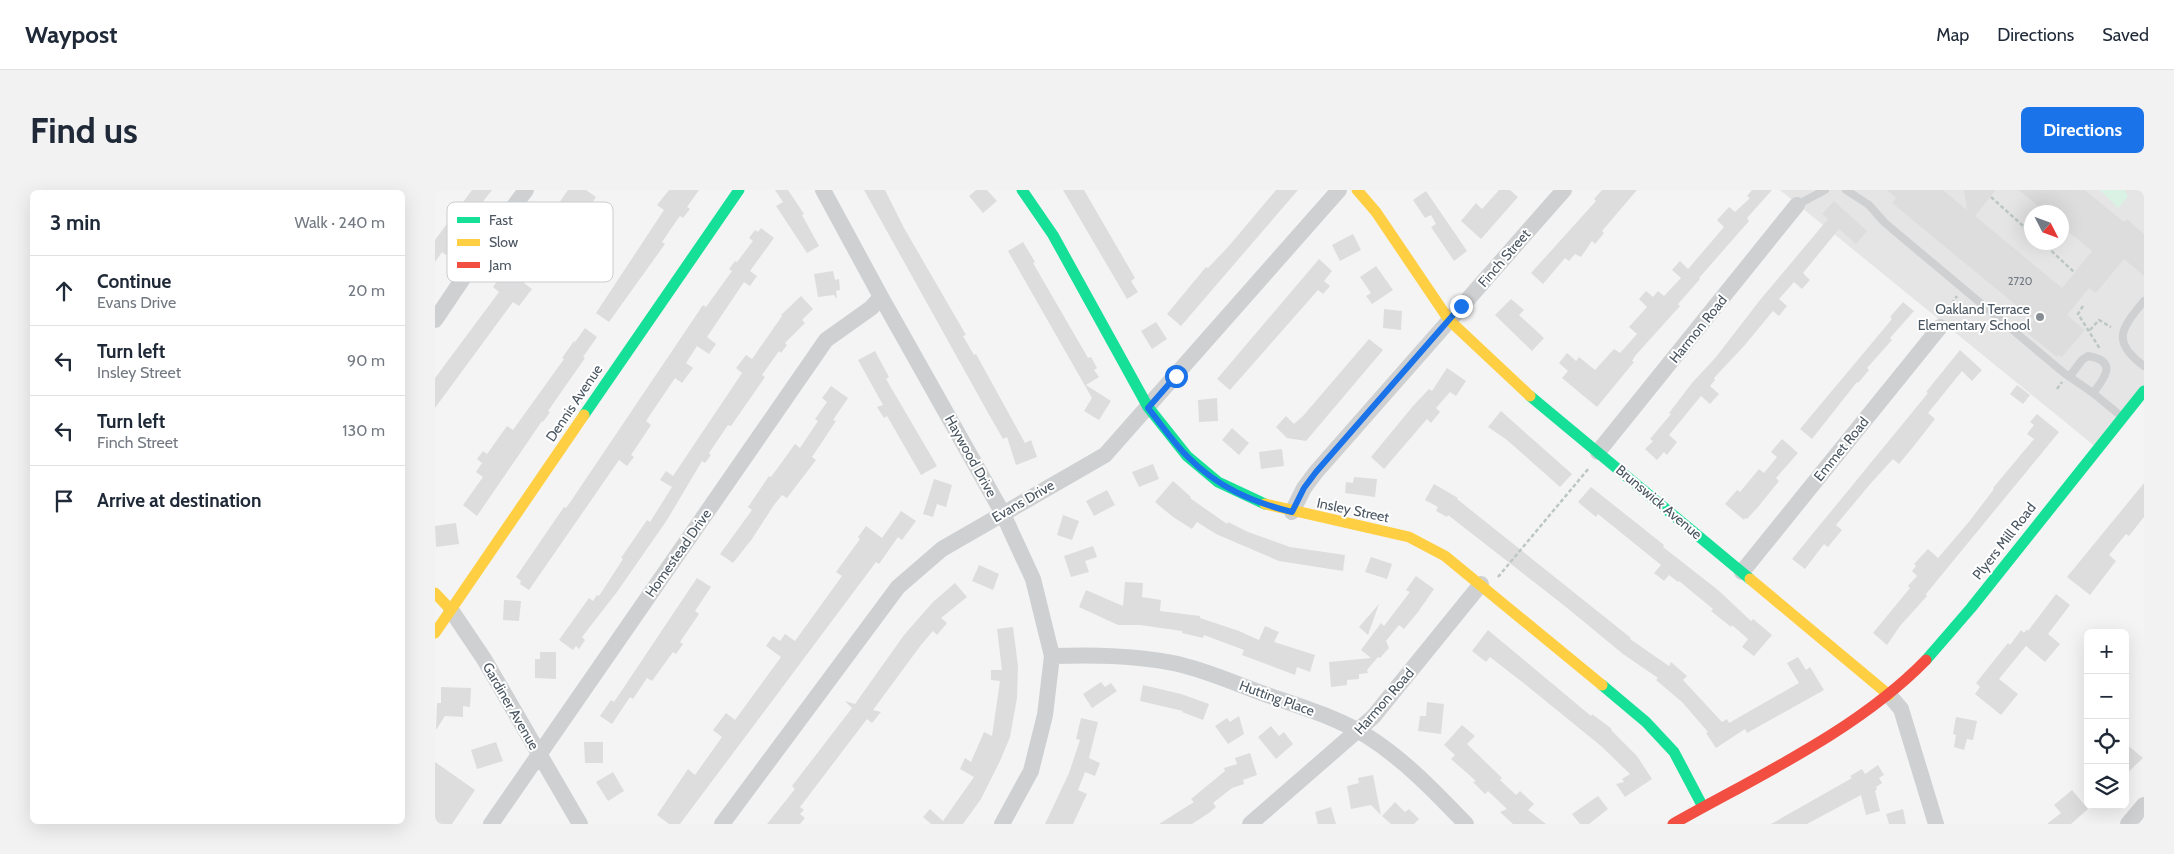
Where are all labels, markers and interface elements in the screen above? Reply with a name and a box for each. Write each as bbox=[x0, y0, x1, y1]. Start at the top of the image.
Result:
text: Waypost bbox=[25, 20, 117, 49]
text: Map bbox=[1936, 24, 1969, 46]
text: Directions bbox=[1997, 24, 2074, 46]
text: Saved bbox=[2102, 24, 2149, 46]
button: Directions bbox=[2021, 107, 2144, 153]
text: Find us bbox=[30, 109, 138, 152]
legend bbox=[447, 202, 613, 282]
north arrow bbox=[2024, 205, 2069, 250]
text: 3 min bbox=[50, 210, 101, 235]
text: Fast bbox=[489, 211, 513, 229]
text: Walk · 240 m bbox=[294, 213, 385, 232]
street label: Finch Street bbox=[1474, 225, 1534, 291]
text: Slow bbox=[489, 233, 518, 251]
text: Jam bbox=[488, 256, 511, 274]
text: Continue bbox=[97, 270, 171, 293]
house number: 2720 bbox=[2008, 274, 2033, 288]
icon: ahead bbox=[50, 277, 78, 305]
text: 20 m bbox=[348, 281, 385, 300]
street label: Harmon Road bbox=[1665, 291, 1731, 367]
text: Evans Drive bbox=[97, 293, 176, 312]
route end bbox=[1450, 295, 1473, 318]
place label: Oakland Terrace Elementary School bbox=[1918, 300, 2031, 334]
marker: Oakland Terrace Elementary School bbox=[2034, 311, 2046, 323]
text: Turn left bbox=[97, 340, 165, 363]
icon: left bbox=[50, 347, 78, 375]
text: 90 m bbox=[347, 351, 385, 370]
street label: Dennis Avenue bbox=[542, 361, 606, 445]
text: Insley Street bbox=[97, 363, 181, 382]
route start bbox=[1165, 365, 1188, 388]
text: Turn left bbox=[97, 410, 165, 433]
street label: Haywood Drive bbox=[941, 412, 1001, 500]
street label: Emmet Road bbox=[1810, 413, 1872, 485]
icon: left bbox=[50, 417, 78, 445]
text: 130 m bbox=[342, 421, 385, 440]
text: Finch Street bbox=[97, 433, 178, 452]
street label: Brunswick Avenue bbox=[1612, 461, 1706, 543]
street label: Evans Drive bbox=[989, 476, 1057, 526]
icon: arrive bbox=[50, 487, 78, 515]
text: Arrive at destination bbox=[97, 489, 261, 512]
street label: Insley Street bbox=[1315, 494, 1391, 527]
street label: Plyers Mill Road bbox=[1968, 499, 2040, 583]
street label: Homestead Drive bbox=[641, 505, 715, 601]
map controls bbox=[2084, 629, 2129, 809]
button: + bbox=[2084, 629, 2129, 674]
street label: Gardiner Avenue bbox=[479, 659, 543, 753]
street label: Harmon Road bbox=[1350, 664, 1418, 738]
button: − bbox=[2084, 674, 2129, 719]
street label: Hutting Place bbox=[1237, 676, 1317, 720]
button: locate bbox=[2084, 719, 2129, 764]
button: layers bbox=[2084, 764, 2129, 809]

